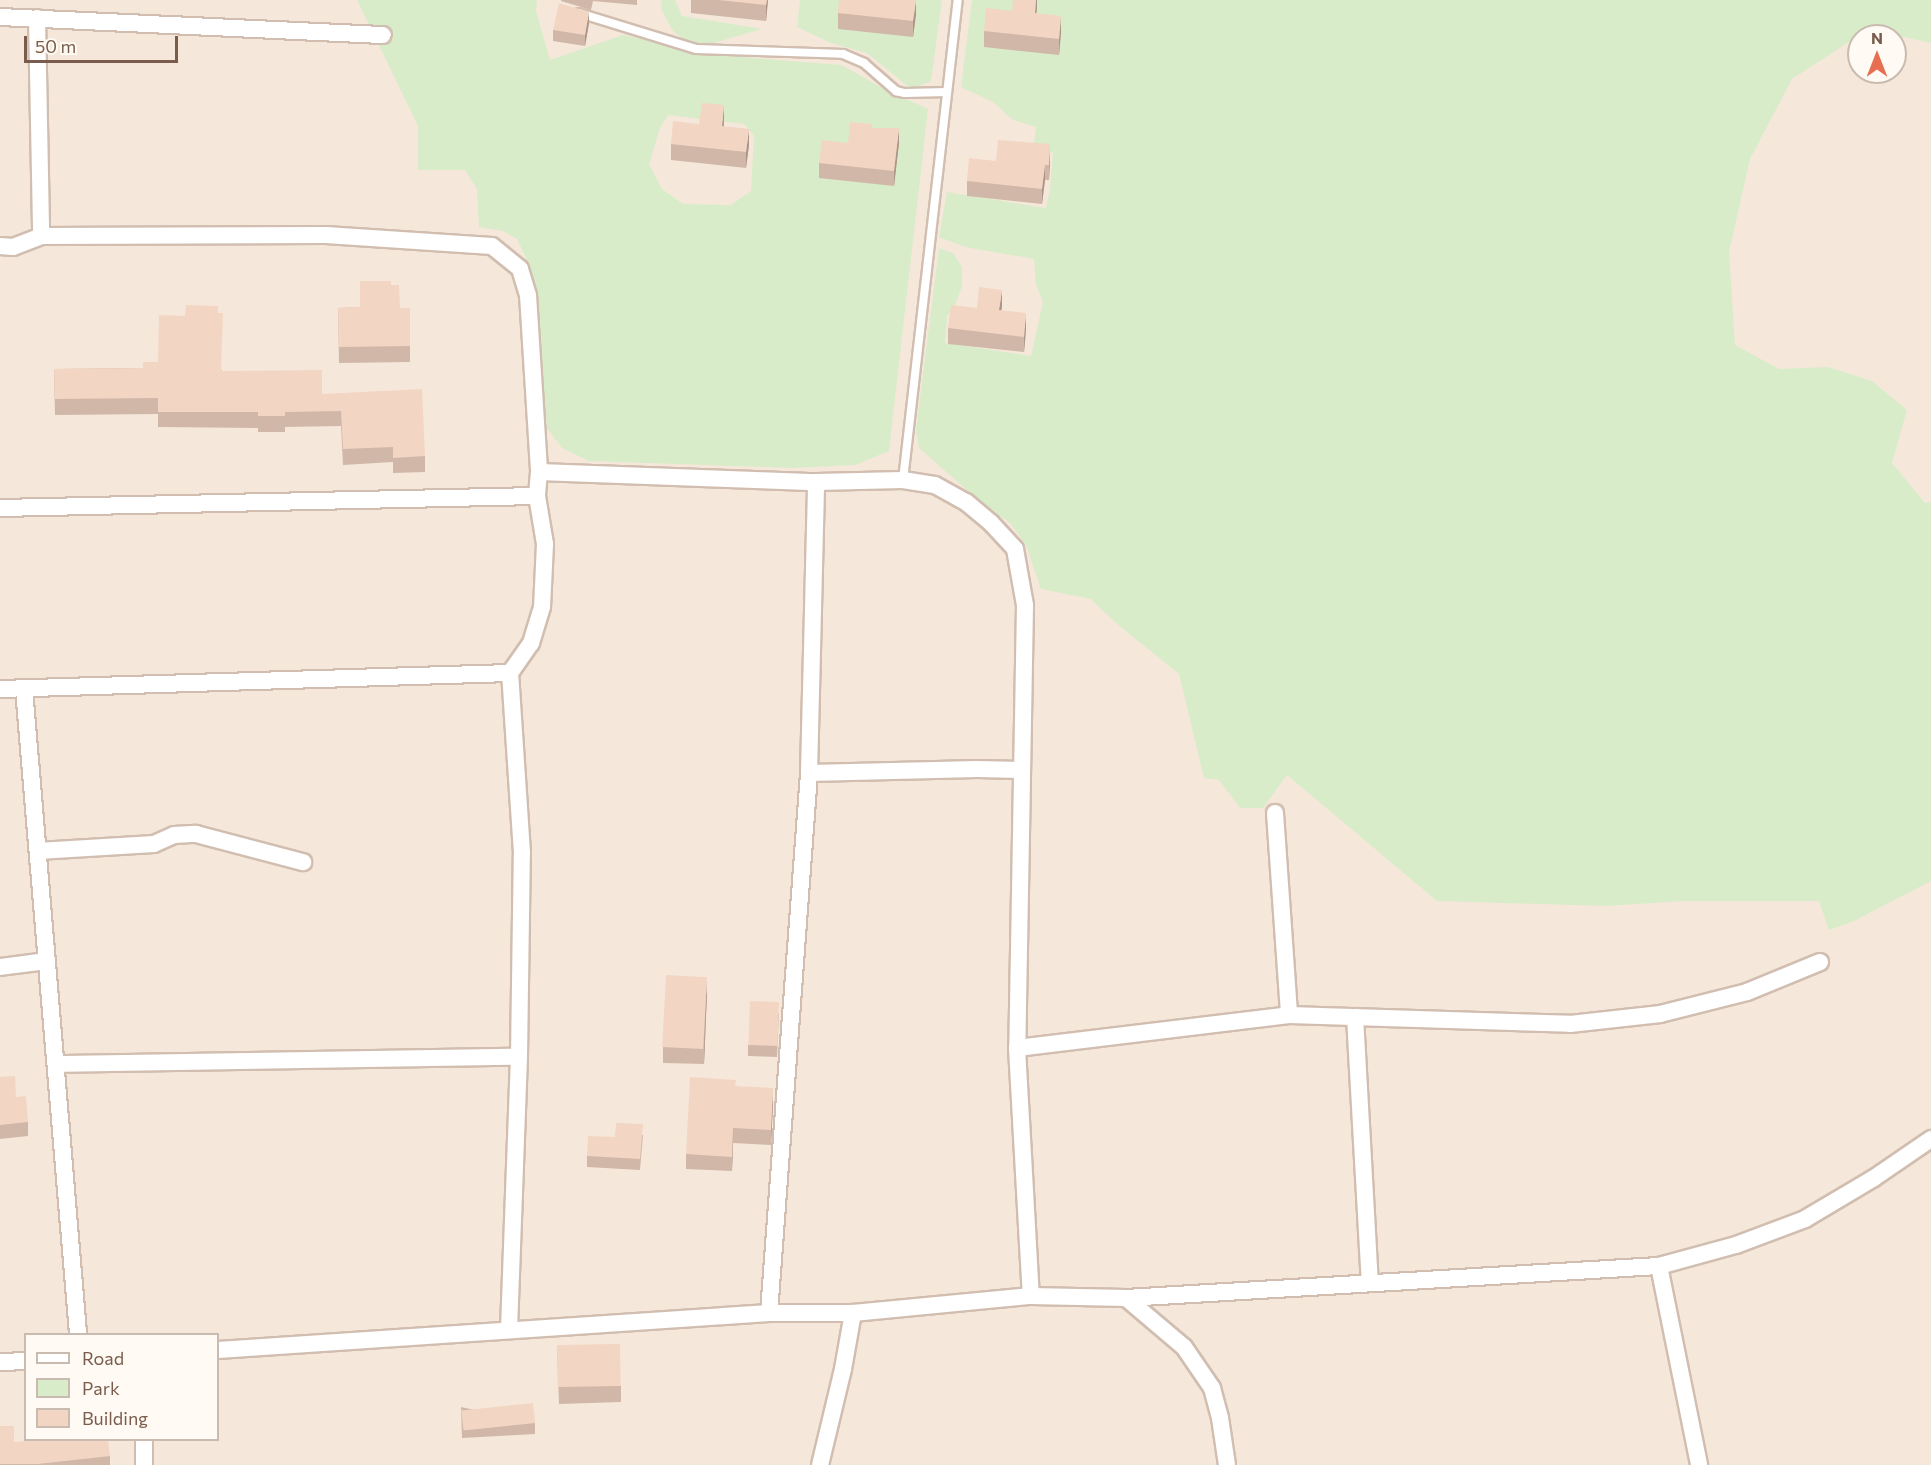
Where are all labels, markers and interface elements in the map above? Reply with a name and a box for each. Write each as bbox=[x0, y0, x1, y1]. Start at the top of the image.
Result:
scale bar bbox=[27, 24, 182, 62]
north arrow bbox=[1847, 24, 1907, 84]
text: N bbox=[1871, 28, 1883, 47]
text: 50 m bbox=[35, 35, 76, 57]
legend bbox=[24, 1333, 219, 1441]
text: Road bbox=[82, 1347, 124, 1369]
text: Park bbox=[82, 1377, 120, 1399]
text: Building bbox=[82, 1407, 148, 1429]

